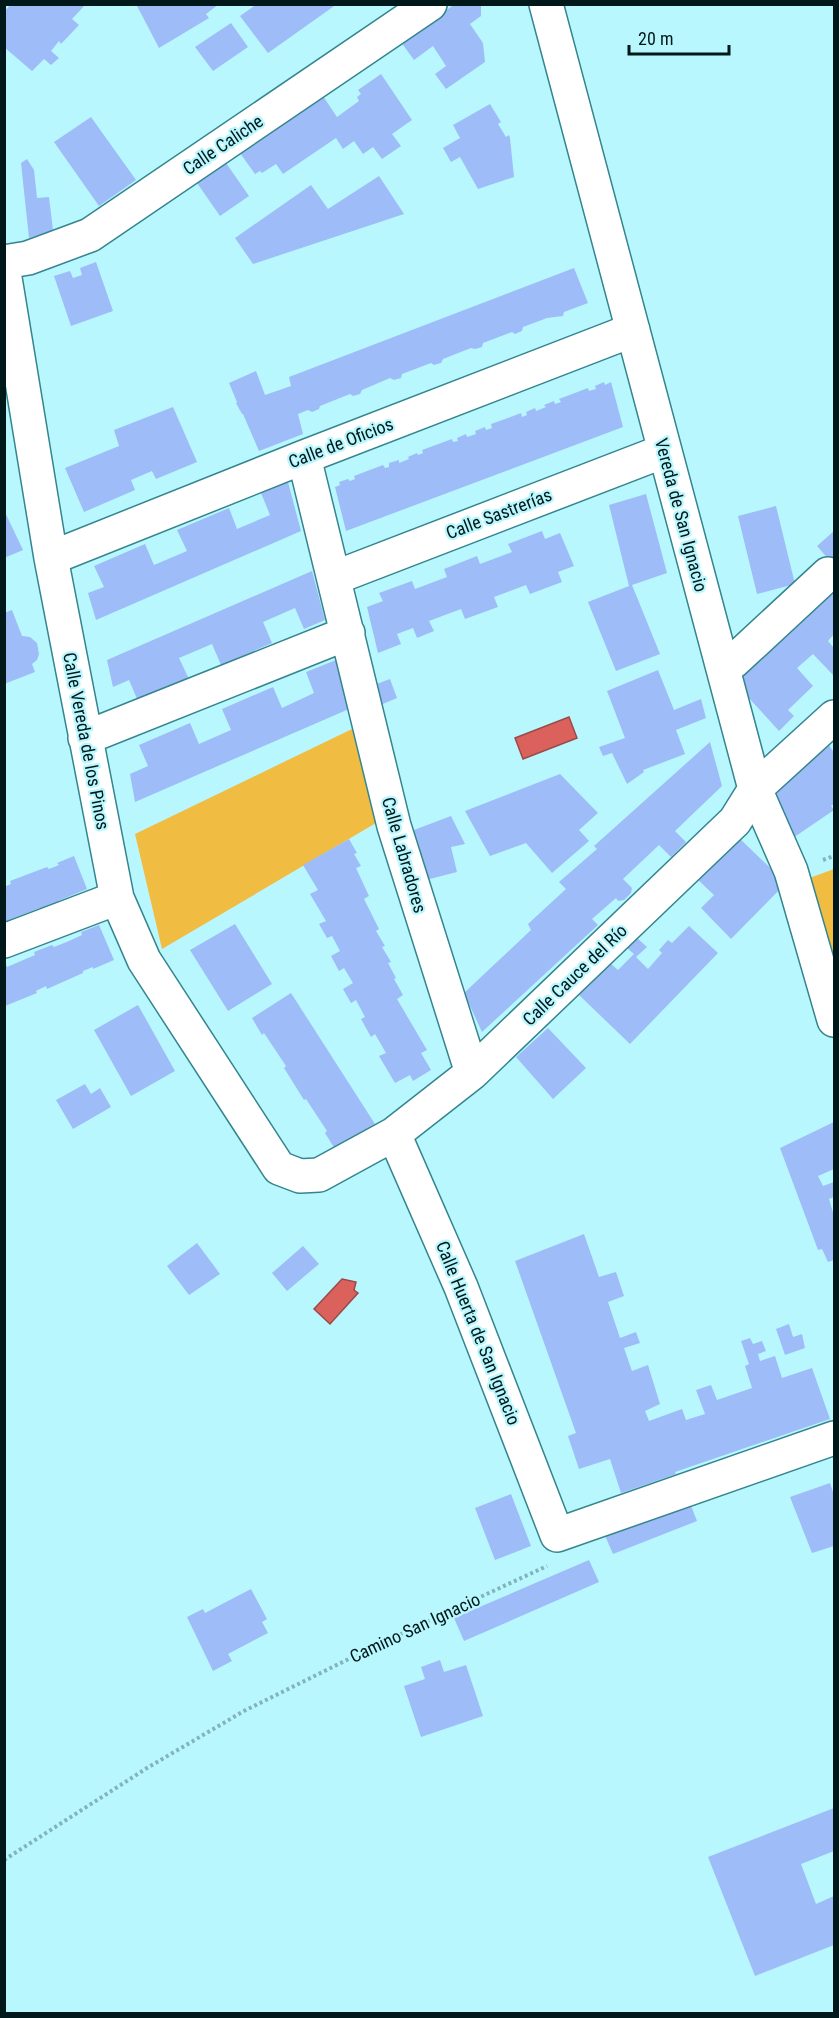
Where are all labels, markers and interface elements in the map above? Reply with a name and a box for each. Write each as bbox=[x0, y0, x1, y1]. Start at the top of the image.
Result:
scale bar bbox=[629, 18, 730, 56]
text: 20 m bbox=[638, 28, 673, 49]
street label: Calle Caliche bbox=[179, 110, 267, 179]
street label: Calle de Oficios bbox=[285, 413, 396, 472]
street label: Vereda de San Ignacio bbox=[651, 436, 712, 594]
street label: Calle Sastrerías bbox=[443, 484, 555, 543]
street label: Calle Vereda de los Pinos bbox=[59, 650, 114, 831]
street label: Calle Labradores bbox=[378, 795, 431, 915]
street label: Calle Cauce del Río bbox=[518, 920, 631, 1030]
street label: Calle Huerta de San Ignacio bbox=[432, 1238, 525, 1428]
street label: Camino San Ignacio bbox=[346, 1588, 483, 1667]

